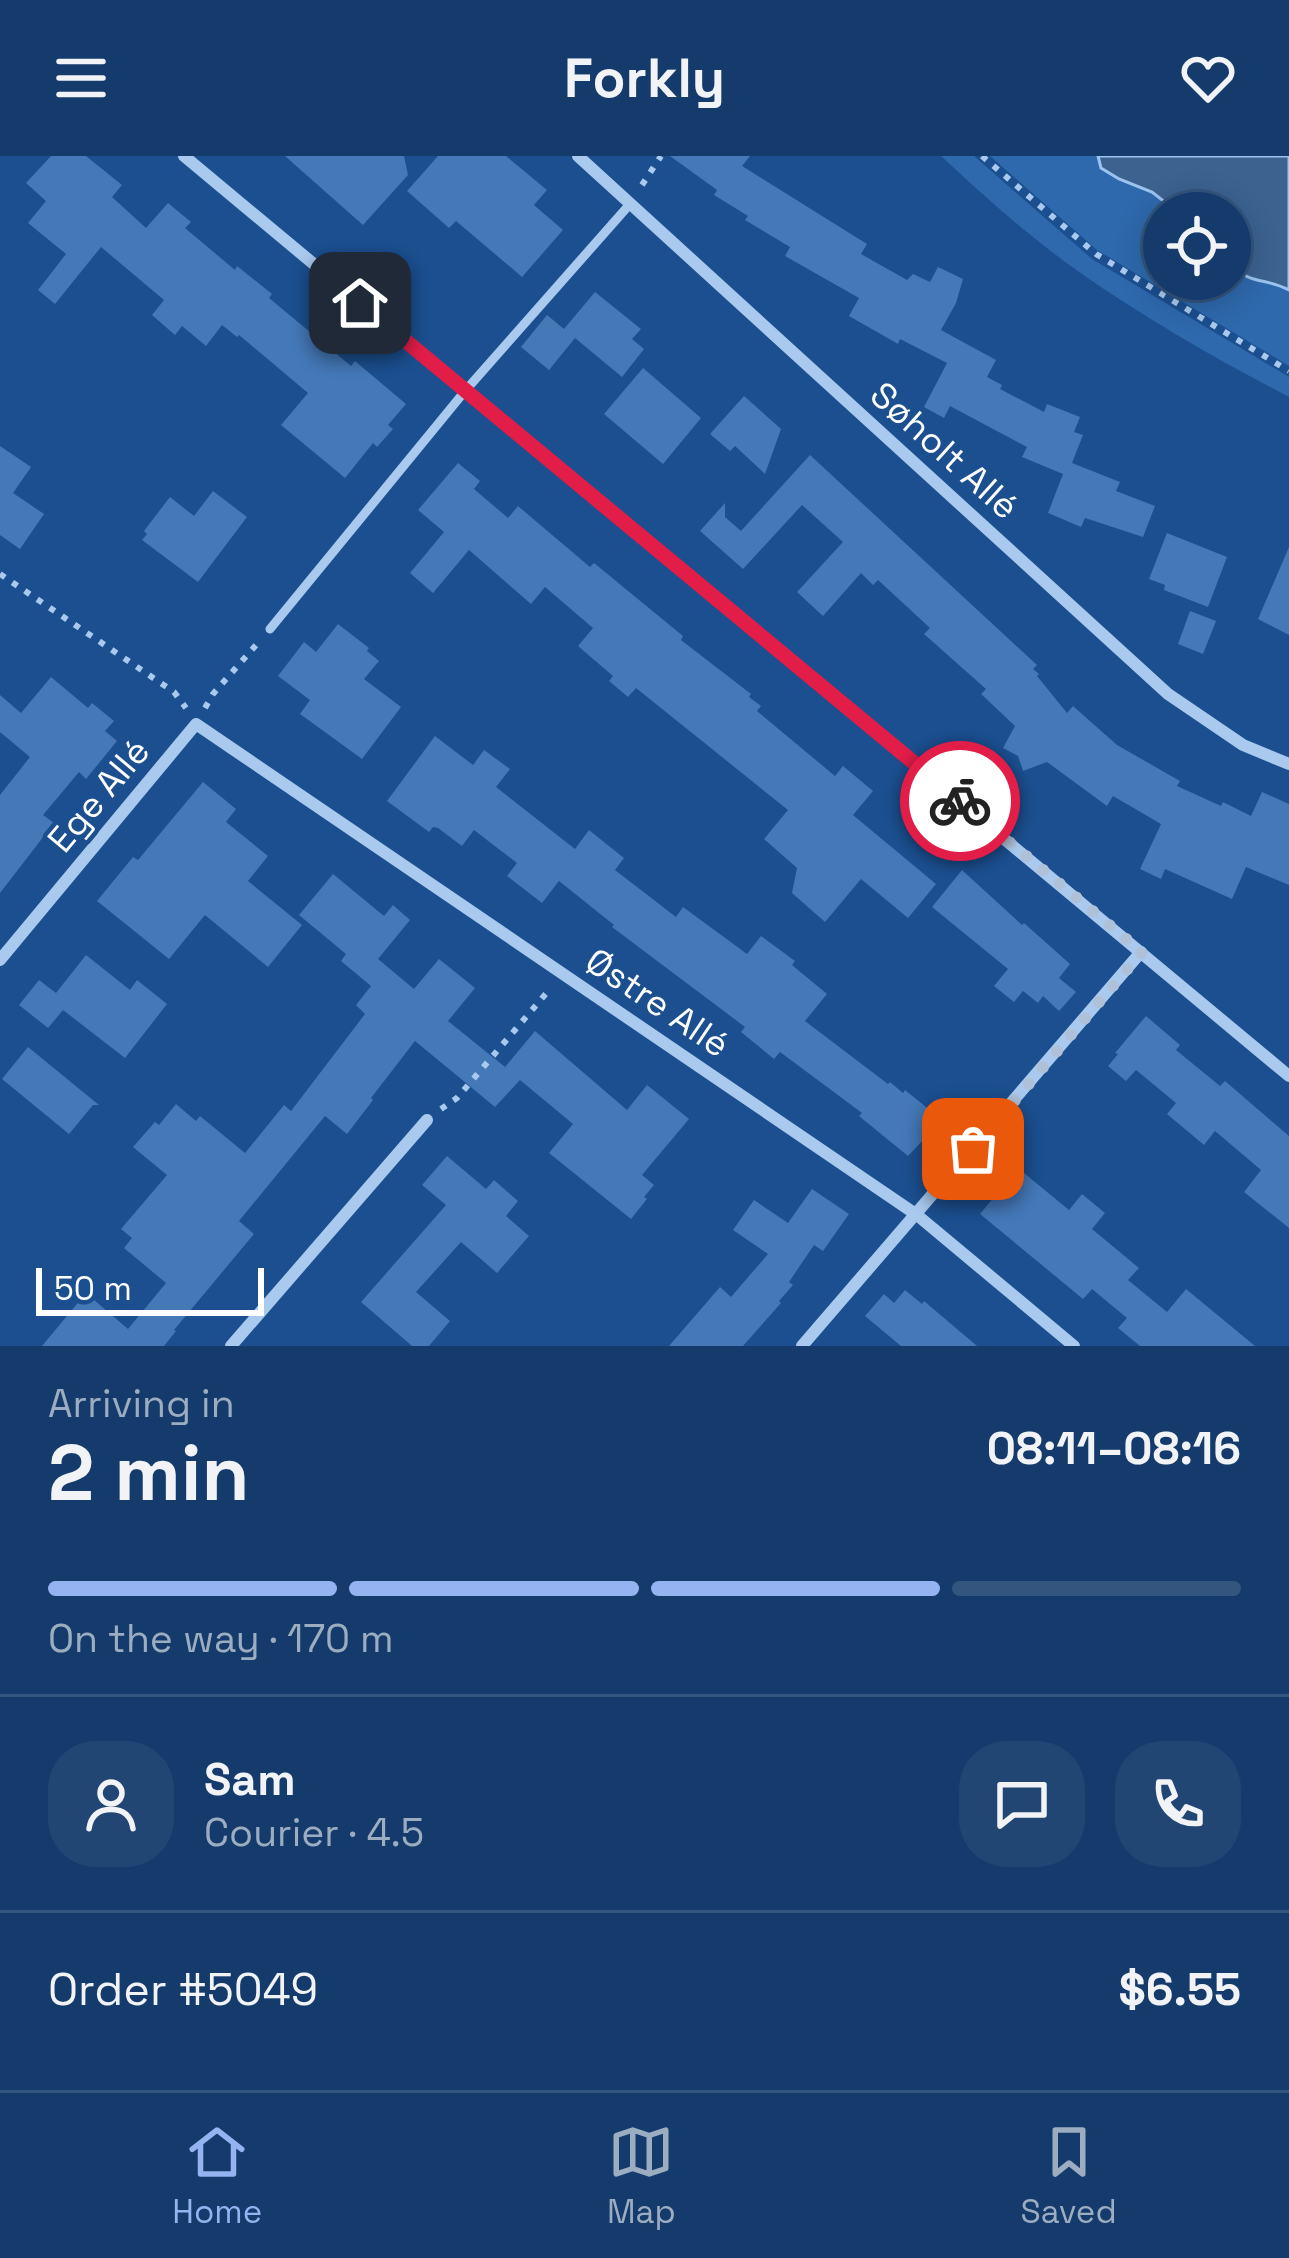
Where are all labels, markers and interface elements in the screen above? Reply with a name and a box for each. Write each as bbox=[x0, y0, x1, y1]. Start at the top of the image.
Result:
text: Forkly bbox=[564, 44, 725, 113]
icon: menu bbox=[48, 45, 114, 111]
icon: heart bbox=[1175, 45, 1241, 111]
map controls bbox=[1143, 192, 1251, 300]
button: locate bbox=[1143, 192, 1251, 300]
pin bbox=[309, 252, 411, 354]
icon: home bbox=[327, 270, 393, 336]
street label: Søholt Allé bbox=[860, 372, 1028, 530]
street label: Ege Allé bbox=[38, 729, 160, 862]
courier bbox=[900, 741, 1020, 861]
icon: bike bbox=[927, 768, 993, 834]
street label: Østre Allé bbox=[577, 938, 738, 1068]
pin bbox=[922, 1098, 1024, 1200]
icon: bag bbox=[940, 1116, 1006, 1182]
scale bar bbox=[36, 1262, 264, 1315]
text: 50 m bbox=[54, 1268, 132, 1310]
text: Arriving in bbox=[48, 1379, 235, 1428]
text: 08:11–08:16 bbox=[987, 1420, 1241, 1477]
text: 2 min bbox=[48, 1423, 250, 1523]
text: On the way · 170 m bbox=[48, 1614, 394, 1663]
button: person bbox=[48, 1741, 174, 1867]
button: chat bbox=[959, 1741, 1085, 1867]
button: phone bbox=[1115, 1741, 1241, 1867]
text: Sam bbox=[204, 1751, 296, 1808]
text: Courier · 4.5 bbox=[204, 1808, 424, 1857]
text: Order #5049 bbox=[48, 1961, 318, 2018]
text: $6.55 bbox=[1119, 1961, 1241, 2018]
tab: Home bbox=[172, 2119, 262, 2233]
tab: Map bbox=[607, 2119, 676, 2233]
tab: Saved bbox=[1020, 2119, 1117, 2233]

